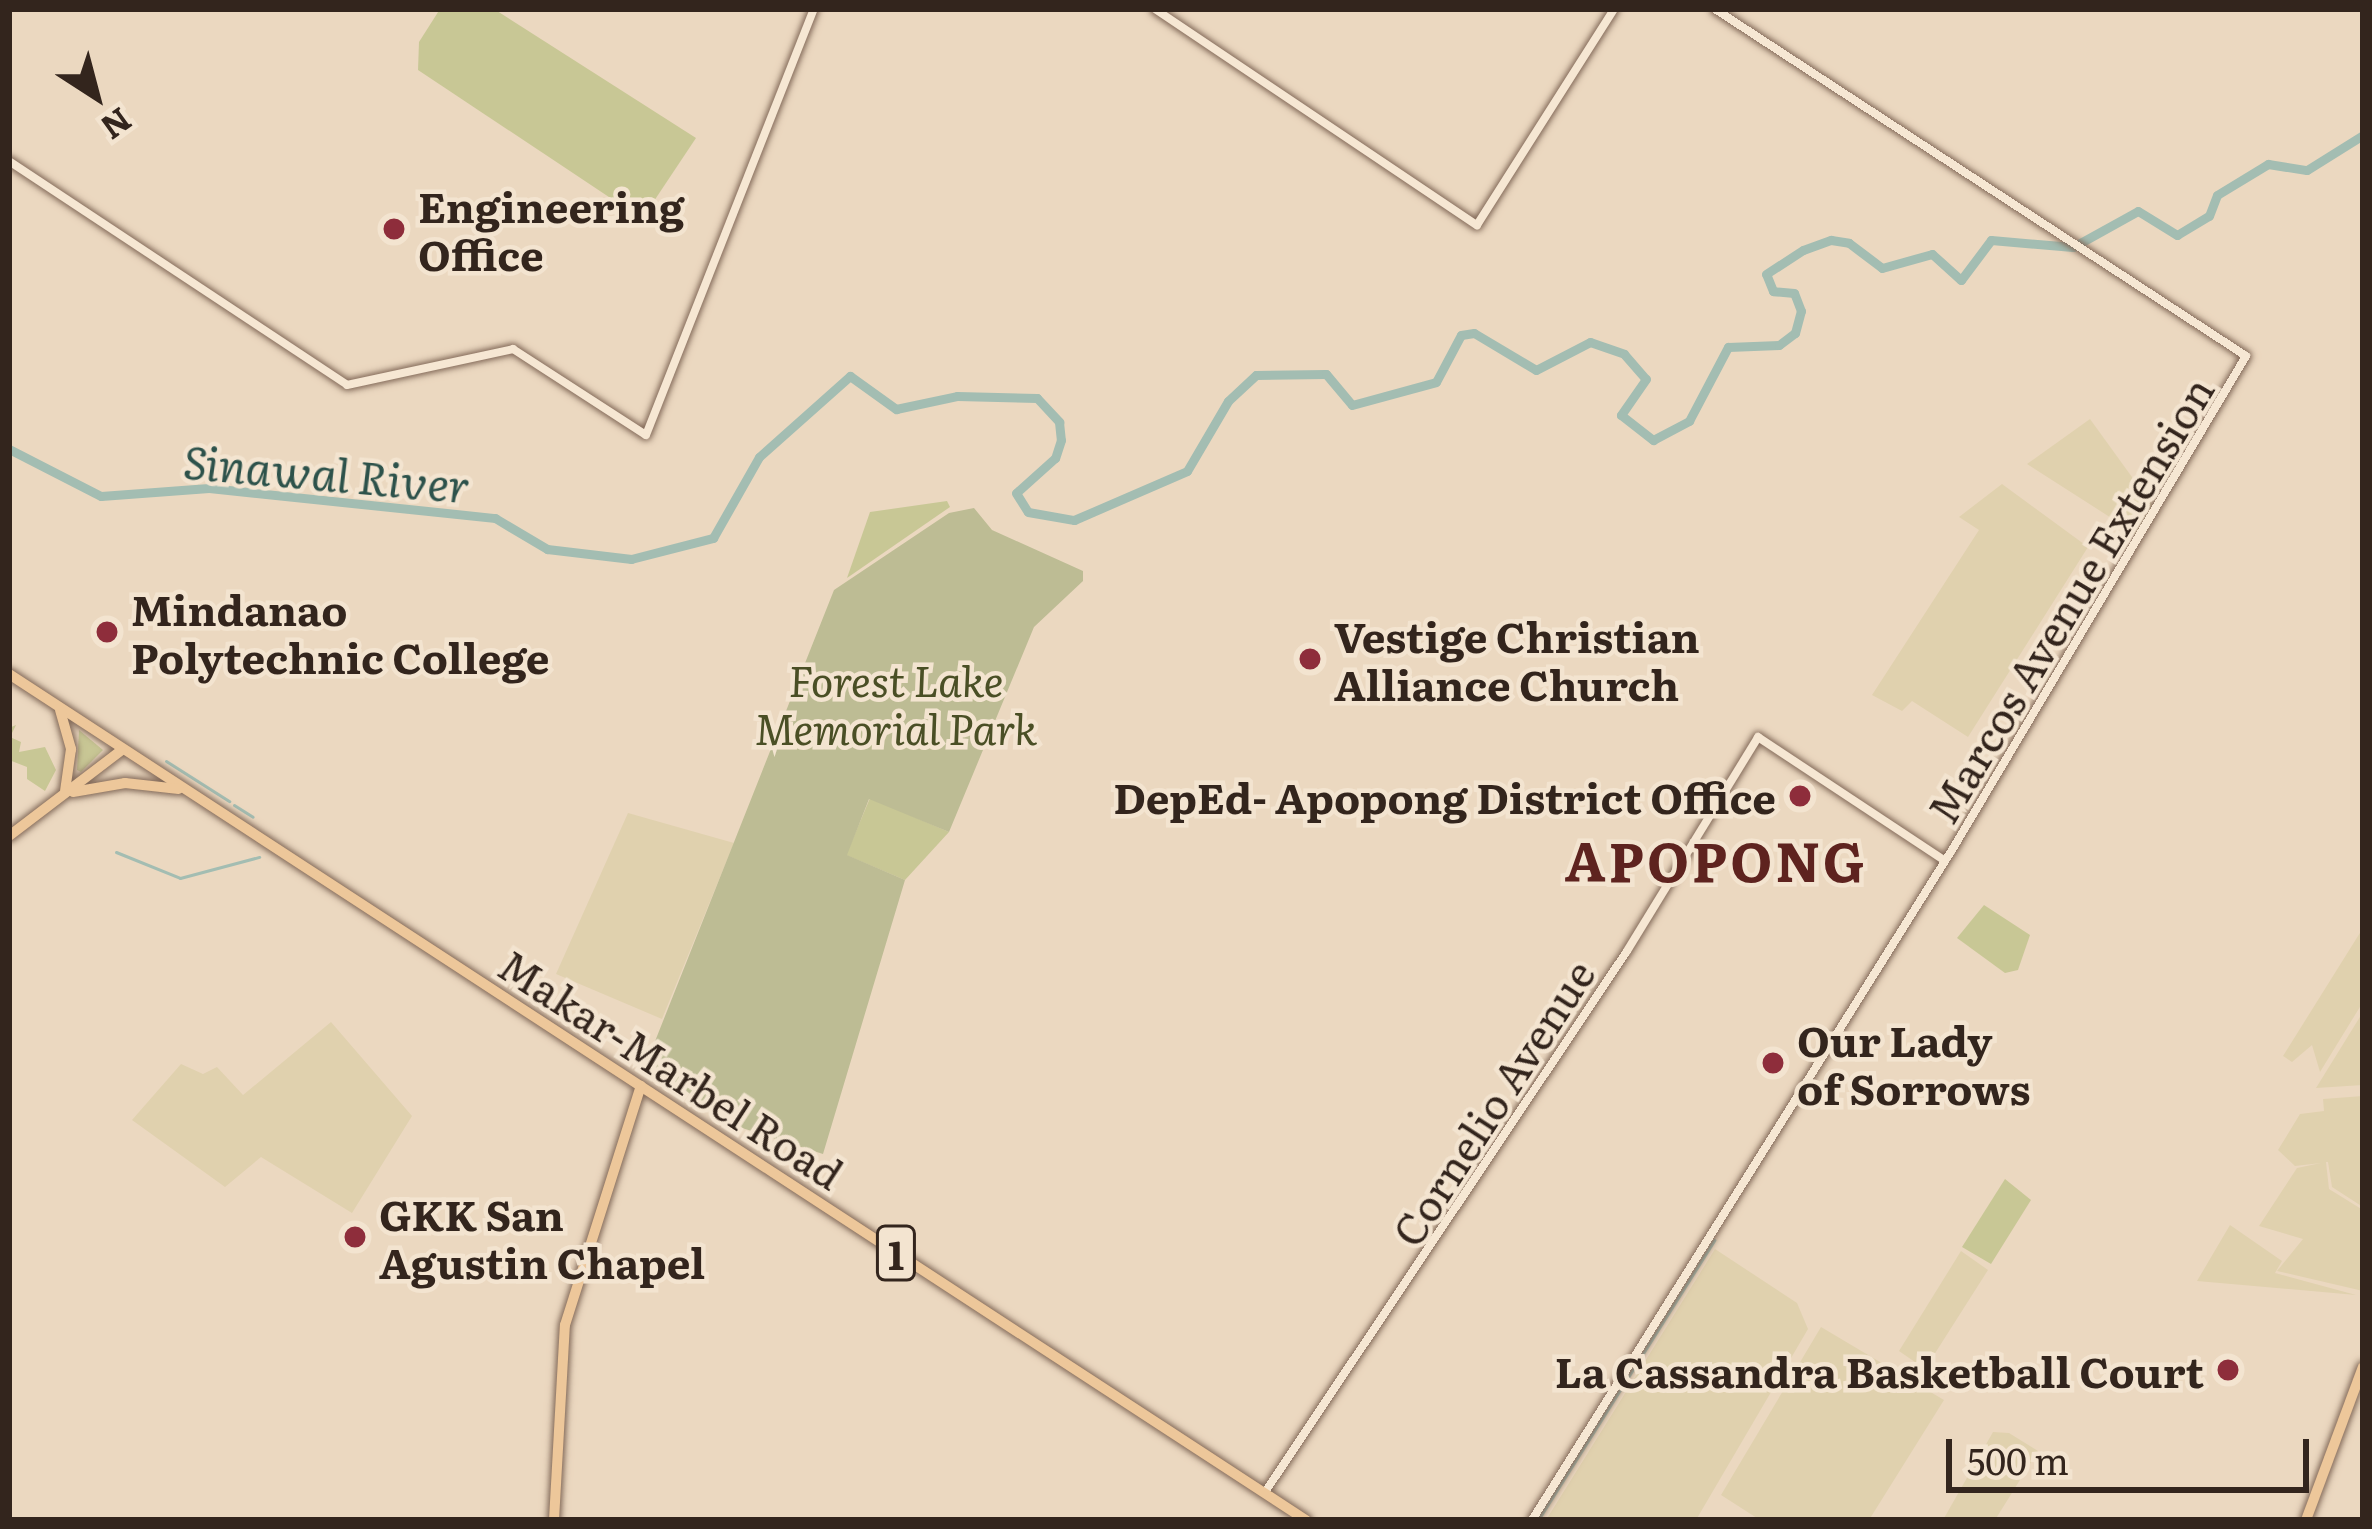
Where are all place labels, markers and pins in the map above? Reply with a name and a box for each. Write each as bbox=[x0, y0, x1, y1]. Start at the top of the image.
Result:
place label: Engineering Office bbox=[418, 180, 685, 278]
marker: Engineering Office bbox=[381, 216, 407, 242]
place label: Mindanao Polytechnic College bbox=[131, 583, 550, 682]
place label: Vestige Christian Alliance Church bbox=[1334, 610, 1700, 708]
marker: Mindanao Polytechnic College bbox=[94, 619, 120, 645]
marker: Vestige Christian Alliance Church bbox=[1297, 646, 1323, 672]
place label: DepEd- Apopong District Office bbox=[1113, 771, 1776, 821]
marker: DepEd- Apopong District Office bbox=[1787, 783, 1813, 809]
place label: Our Lady of Sorrows bbox=[1797, 1014, 2030, 1112]
marker: Our Lady of Sorrows bbox=[1760, 1050, 1786, 1076]
place label: GKK San Agustin Chapel bbox=[379, 1188, 705, 1286]
marker: GKK San Agustin Chapel bbox=[342, 1224, 368, 1250]
place label: La Cassandra Basketball Court bbox=[1555, 1345, 2204, 1395]
marker: La Cassandra Basketball Court bbox=[2215, 1357, 2241, 1383]

